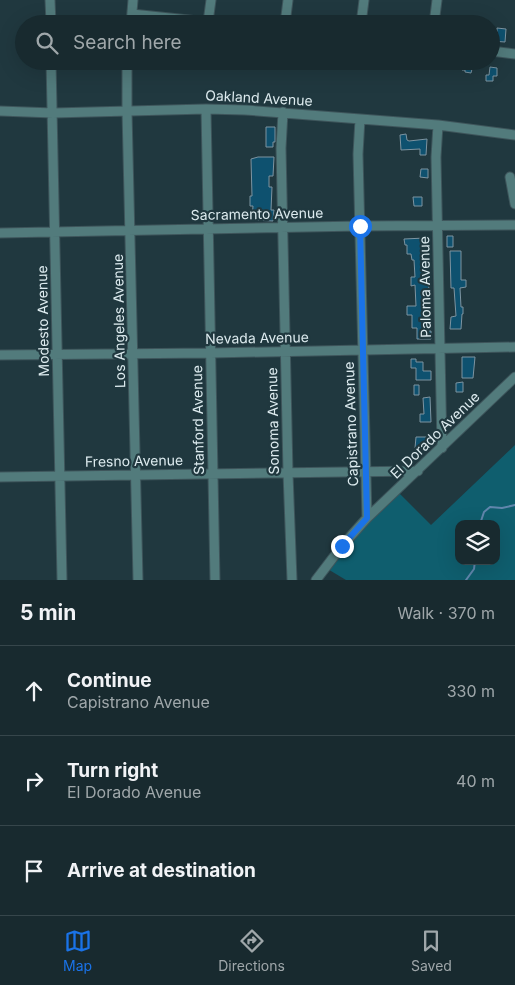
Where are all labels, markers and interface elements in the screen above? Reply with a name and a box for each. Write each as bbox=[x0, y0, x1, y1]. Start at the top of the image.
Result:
search box bbox=[15, 15, 500, 70]
icon: search bbox=[33, 29, 61, 57]
text: Search here bbox=[73, 31, 182, 54]
street label: Oakland Avenue bbox=[205, 86, 313, 109]
street label: Sacramento Avenue bbox=[191, 204, 323, 223]
route start bbox=[349, 215, 372, 238]
street label: Paloma Avenue bbox=[415, 236, 434, 338]
street label: Los Angeles Avenue bbox=[109, 254, 128, 388]
street label: Modesto Avenue bbox=[33, 265, 52, 377]
street label: Nevada Avenue bbox=[205, 328, 309, 347]
street label: Capistrano Avenue bbox=[340, 361, 361, 487]
street label: Stanford Avenue bbox=[188, 365, 207, 475]
street label: Sonoma Avenue bbox=[263, 367, 282, 475]
street label: El Dorado Avenue bbox=[386, 388, 483, 482]
street label: Fresno Avenue bbox=[85, 451, 183, 470]
map controls bbox=[455, 520, 500, 565]
button: layers bbox=[455, 520, 500, 565]
route end bbox=[331, 535, 354, 558]
text: 5 min bbox=[20, 600, 76, 625]
text: Walk · 370 m bbox=[398, 603, 495, 623]
text: Continue bbox=[67, 669, 152, 692]
icon: ahead bbox=[20, 677, 48, 705]
text: 330 m bbox=[447, 681, 495, 701]
text: Capistrano Avenue bbox=[67, 692, 210, 712]
text: Turn right bbox=[67, 759, 158, 782]
icon: right bbox=[20, 767, 48, 795]
text: 40 m bbox=[456, 771, 495, 791]
text: El Dorado Avenue bbox=[67, 782, 201, 802]
icon: arrive bbox=[20, 857, 48, 885]
text: Arrive at destination bbox=[67, 859, 256, 882]
tab: Map bbox=[63, 927, 92, 974]
tab: Directions bbox=[218, 927, 285, 974]
tab: Saved bbox=[411, 927, 452, 974]

